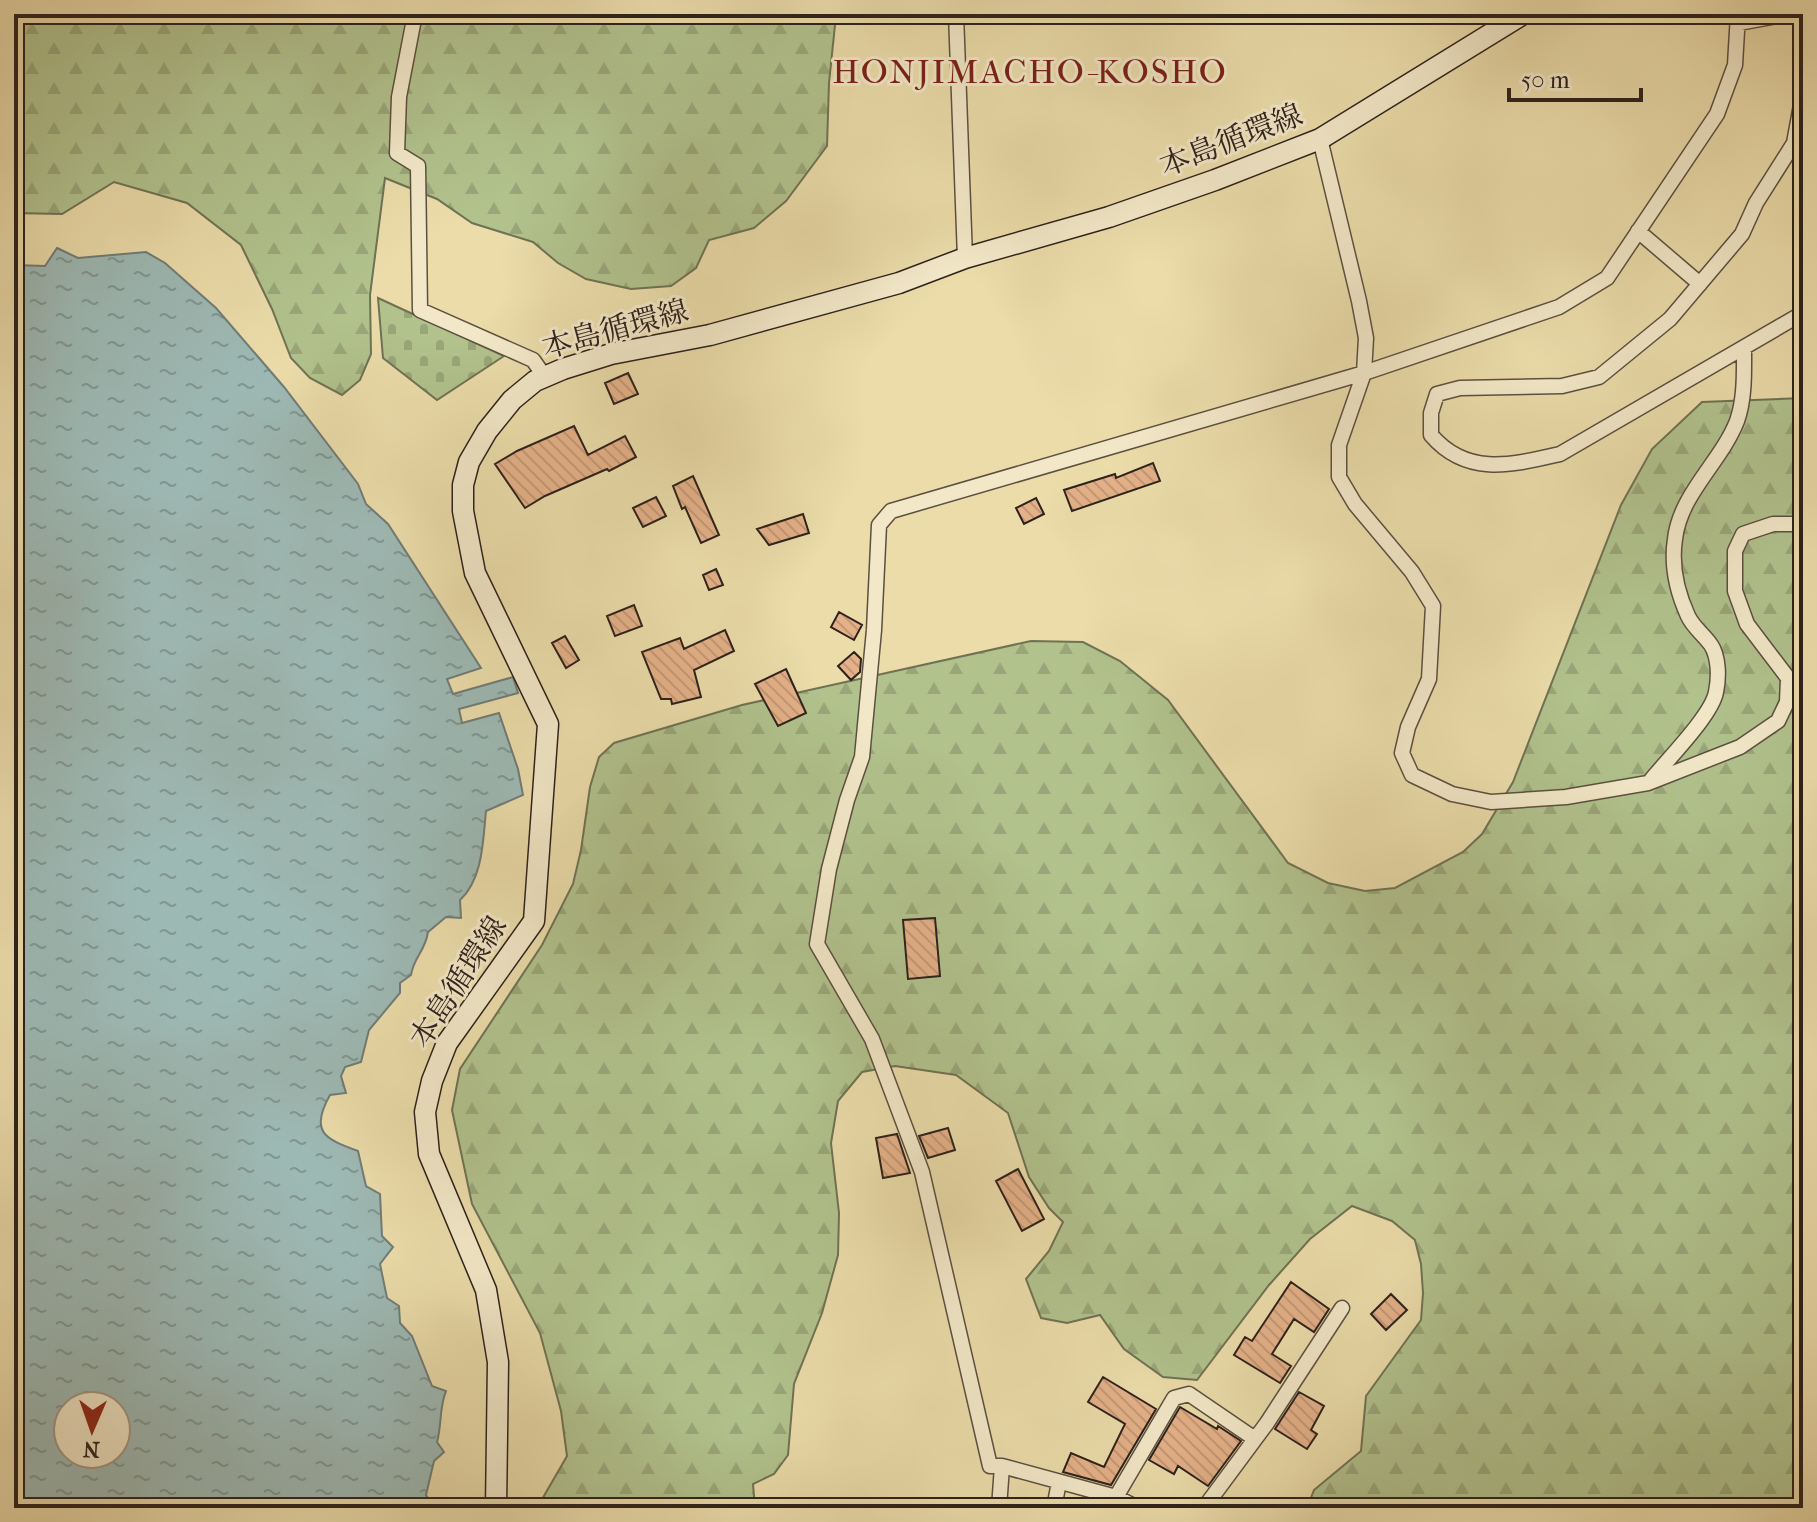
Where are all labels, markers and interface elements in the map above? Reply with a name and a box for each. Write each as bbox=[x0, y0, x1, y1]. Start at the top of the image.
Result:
district label: HONJIMACHO-KOSHO bbox=[832, 52, 1228, 92]
scale bar bbox=[1509, 52, 1641, 102]
text: 50 m bbox=[1521, 66, 1570, 94]
street label: 本島循環線 bbox=[1155, 97, 1307, 184]
street label: 本島循環線 bbox=[538, 293, 692, 366]
street label: 本島循環線 bbox=[403, 910, 514, 1055]
north arrow bbox=[52, 1390, 132, 1470]
text: N bbox=[82, 1436, 100, 1462]

